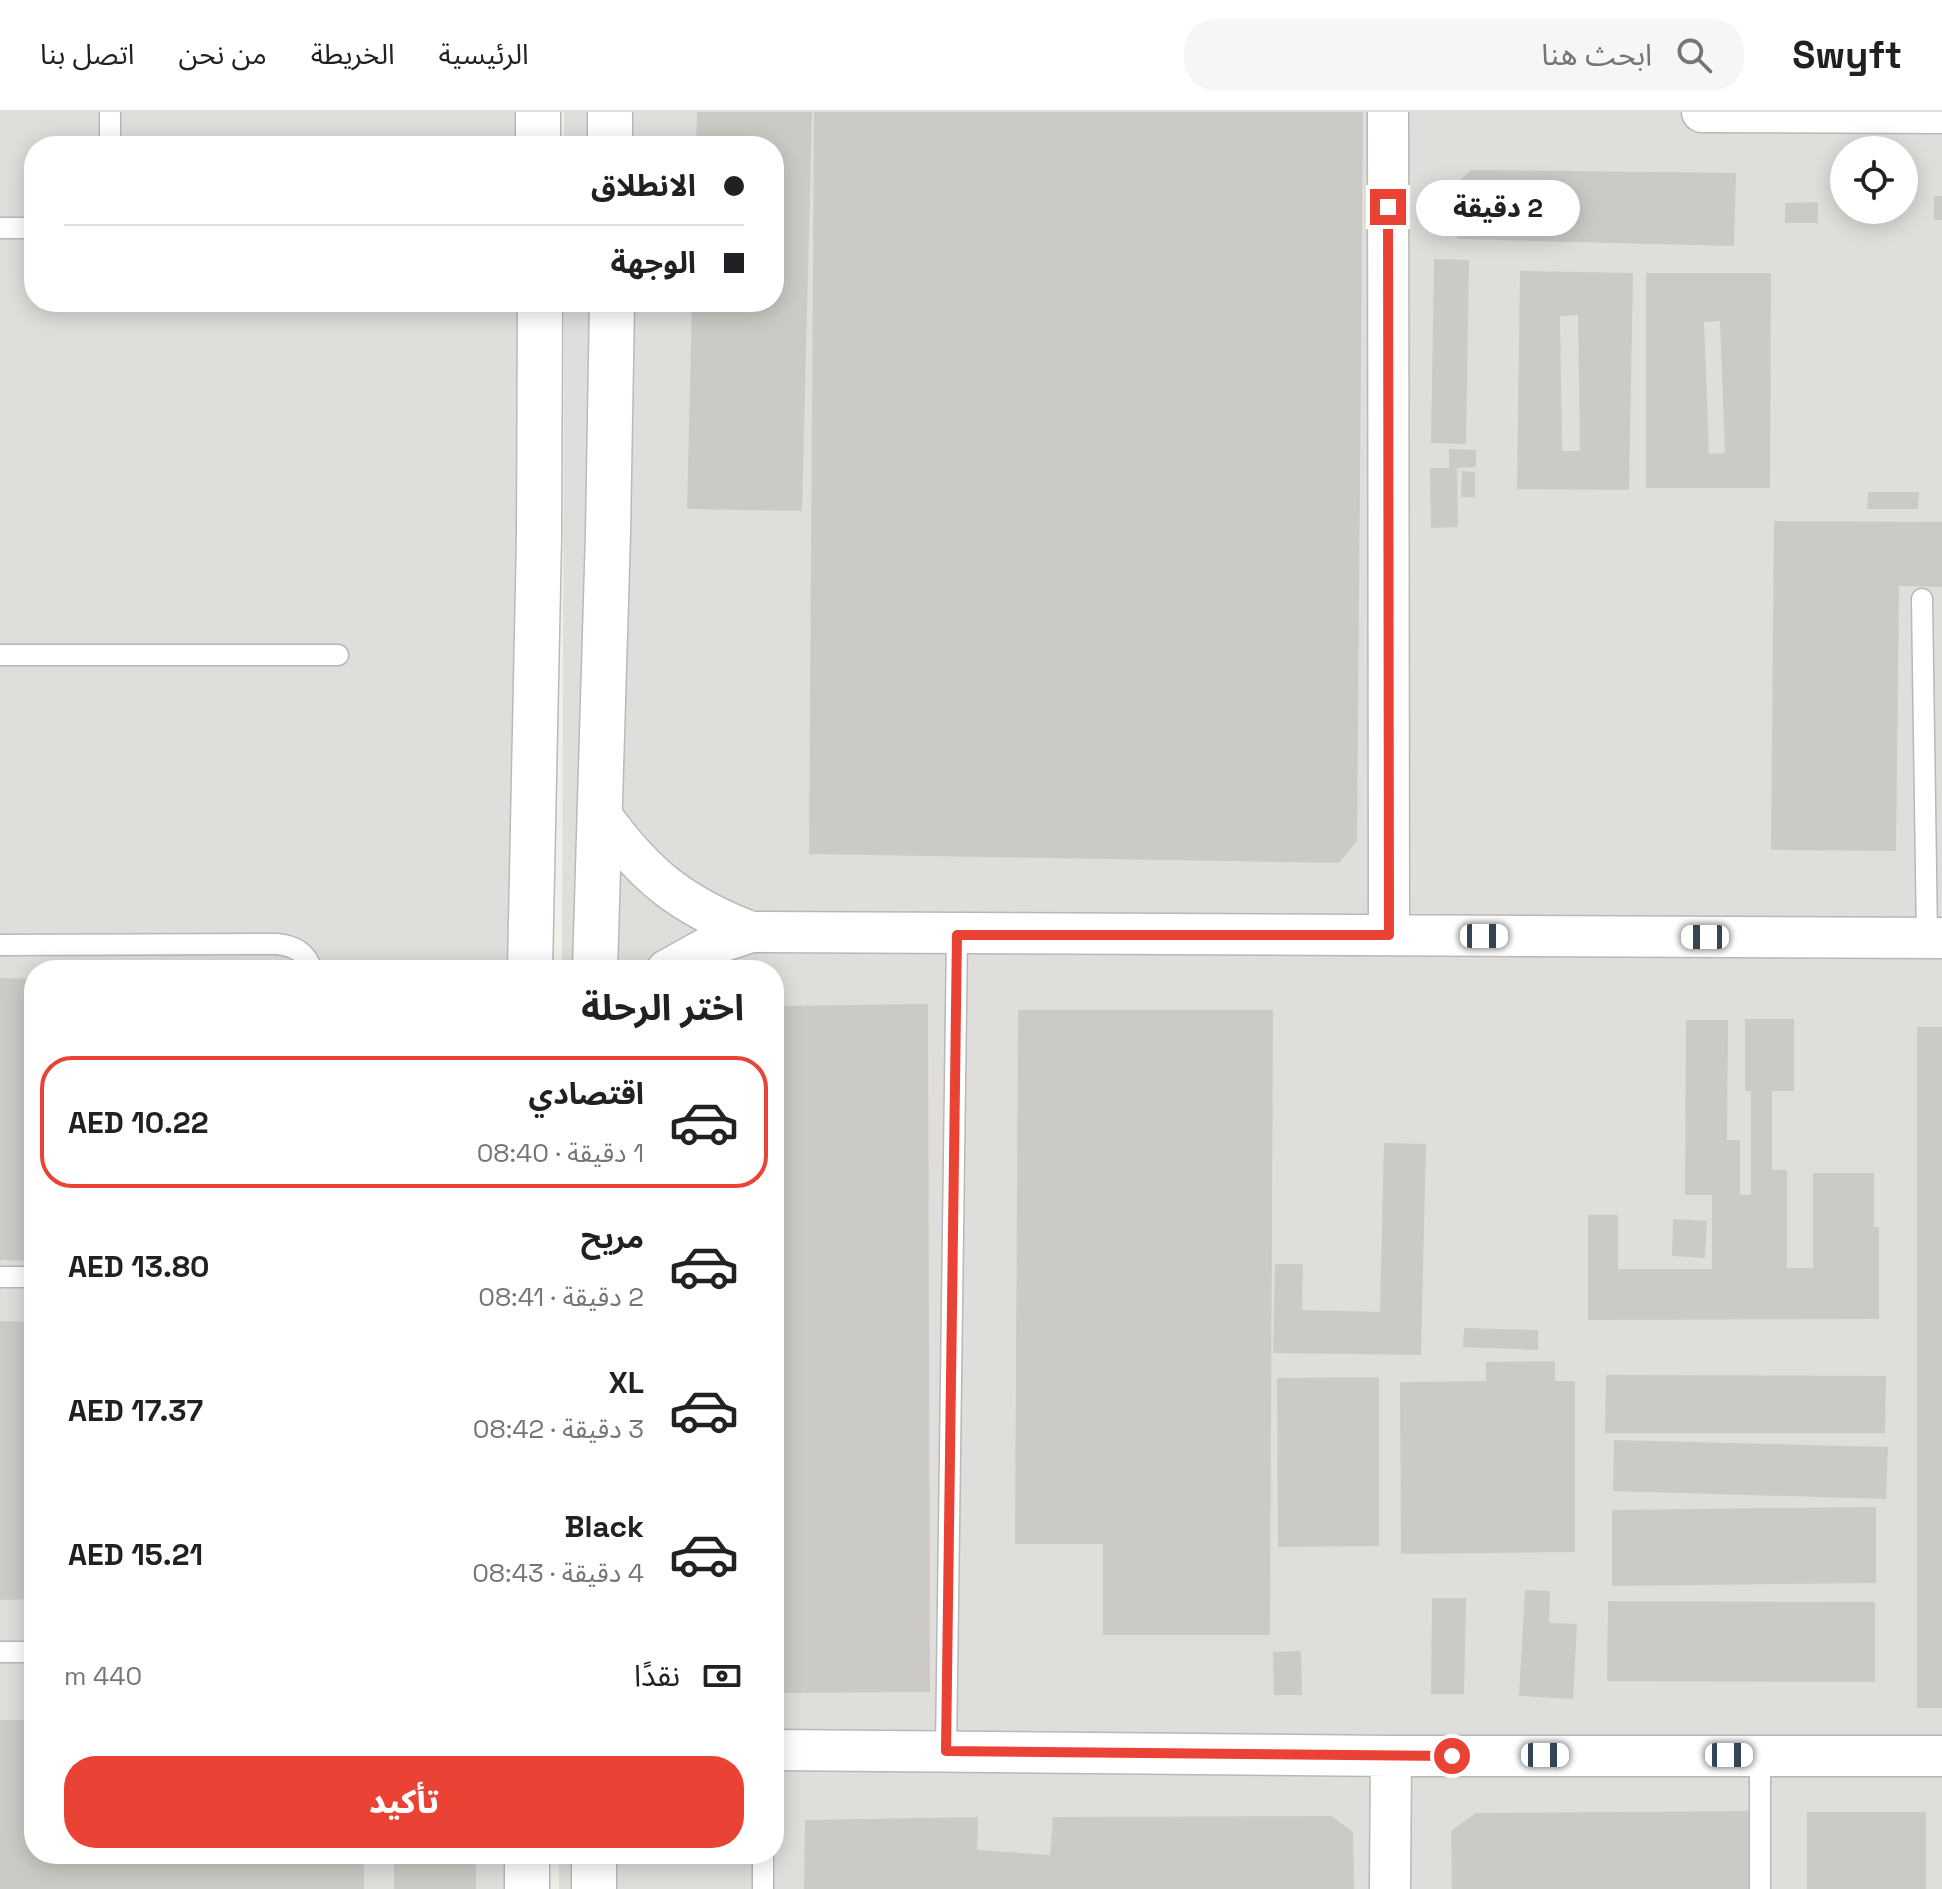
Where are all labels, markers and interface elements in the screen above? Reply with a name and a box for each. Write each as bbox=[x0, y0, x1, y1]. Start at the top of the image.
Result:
search box bbox=[1184, 19, 1744, 91]
text: Swyft bbox=[1792, 31, 1902, 79]
icon: search bbox=[1672, 33, 1716, 77]
text: ابحث هنا bbox=[1541, 35, 1652, 74]
text: اتصل بنا bbox=[40, 36, 135, 72]
text: من نحن bbox=[179, 36, 267, 72]
text: الخريطة bbox=[311, 36, 395, 72]
text: الرئيسية bbox=[439, 36, 529, 72]
map controls bbox=[1830, 136, 1918, 224]
button: locate bbox=[1830, 136, 1918, 224]
text: الانطلاق bbox=[591, 166, 696, 205]
callout: 2 دقيقة bbox=[1416, 179, 1580, 235]
route end bbox=[1370, 189, 1406, 225]
text: 2 دقيقة bbox=[1453, 191, 1543, 225]
text: الوجهة bbox=[611, 243, 696, 282]
car bbox=[1460, 924, 1508, 948]
car bbox=[1681, 925, 1729, 949]
text: اختر الرحلة bbox=[581, 985, 744, 1031]
text: اقتصادي bbox=[529, 1074, 644, 1113]
icon: car bbox=[668, 1086, 740, 1158]
text: AED 10.22 bbox=[68, 1103, 208, 1142]
text: 1 دقيقة · 08:40 bbox=[477, 1136, 644, 1170]
text: مريح bbox=[581, 1218, 644, 1257]
icon: car bbox=[668, 1230, 740, 1302]
text: AED 13.80 bbox=[68, 1247, 209, 1286]
text: 2 دقيقة · 08:41 bbox=[478, 1280, 644, 1314]
text: XL bbox=[608, 1363, 644, 1402]
icon: car bbox=[668, 1374, 740, 1446]
text: AED 17.37 bbox=[68, 1391, 203, 1430]
text: 3 دقيقة · 08:42 bbox=[473, 1412, 644, 1446]
text: Black bbox=[565, 1507, 644, 1546]
icon: car bbox=[668, 1518, 740, 1590]
text: AED 15.21 bbox=[68, 1535, 203, 1574]
text: 4 دقيقة · 08:43 bbox=[472, 1556, 644, 1590]
icon: cash bbox=[700, 1654, 744, 1698]
text: نقدًا bbox=[634, 1656, 680, 1695]
text: 440 m bbox=[64, 1659, 142, 1693]
route start bbox=[1434, 1738, 1470, 1774]
car bbox=[1521, 1743, 1569, 1767]
car bbox=[1705, 1743, 1753, 1767]
button: تأكيد bbox=[64, 1756, 744, 1848]

